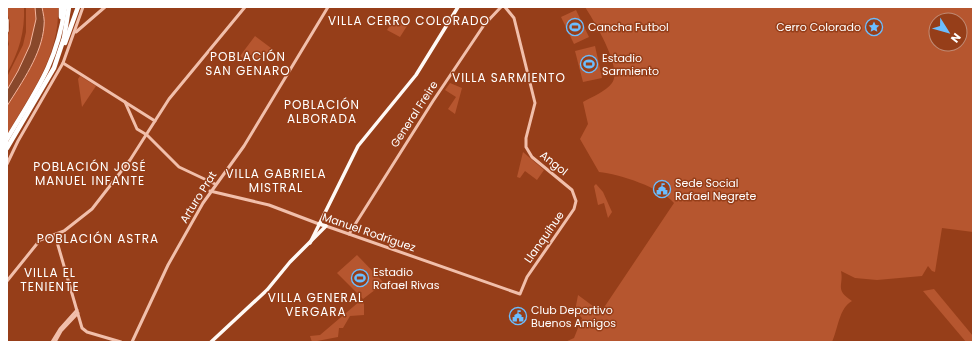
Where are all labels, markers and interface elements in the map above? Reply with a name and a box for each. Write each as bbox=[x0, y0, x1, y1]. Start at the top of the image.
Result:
district label: VILLA CERRO COLORADO bbox=[328, 12, 490, 29]
north arrow bbox=[928, 12, 968, 52]
sports icon: Cancha Futbol bbox=[565, 17, 585, 37]
place icon: Cerro Colorado bbox=[864, 17, 884, 37]
place label: Cancha Futbol bbox=[588, 19, 669, 35]
place label: Cerro Colorado bbox=[776, 19, 861, 35]
text: N bbox=[947, 30, 965, 46]
district label: POBLACIÓN SAN GENARO bbox=[205, 48, 291, 79]
place label: Estadio Sarmiento bbox=[602, 50, 659, 79]
sports icon: Estadio Sarmiento bbox=[579, 54, 599, 74]
district label: VILLA SARMIENTO bbox=[452, 69, 566, 86]
street label: General Freire bbox=[386, 77, 442, 150]
district label: POBLACIÓN ALBORADA bbox=[284, 96, 360, 127]
street label: Angol bbox=[537, 147, 571, 179]
district label: POBLACIÓN JOSÉ MANUEL INFANTE bbox=[33, 158, 147, 189]
district label: VILLA GABRIELA MISTRAL bbox=[225, 165, 327, 196]
street label: Arturo Prat bbox=[176, 168, 220, 226]
place label: Sede Social Rafael Negrete bbox=[675, 175, 757, 204]
public building icon: Sede Social Rafael Negrete bbox=[652, 179, 672, 199]
street label: Llanquihue bbox=[520, 208, 568, 266]
street label: Manuel Rodríguez bbox=[320, 209, 418, 255]
district label: POBLACIÓN ASTRA bbox=[37, 230, 159, 247]
district label: VILLA EL TENIENTE bbox=[20, 264, 80, 295]
place label: Estadio Rafael Rivas bbox=[373, 264, 440, 293]
sports icon: Estadio Rafael Rivas bbox=[350, 268, 370, 288]
district label: VILLA GENERAL VERGARA bbox=[268, 289, 364, 320]
place label: Club Deportivo Buenos Amigos bbox=[531, 302, 616, 331]
public building icon: Club Deportivo Buenos Amigos bbox=[508, 306, 528, 326]

